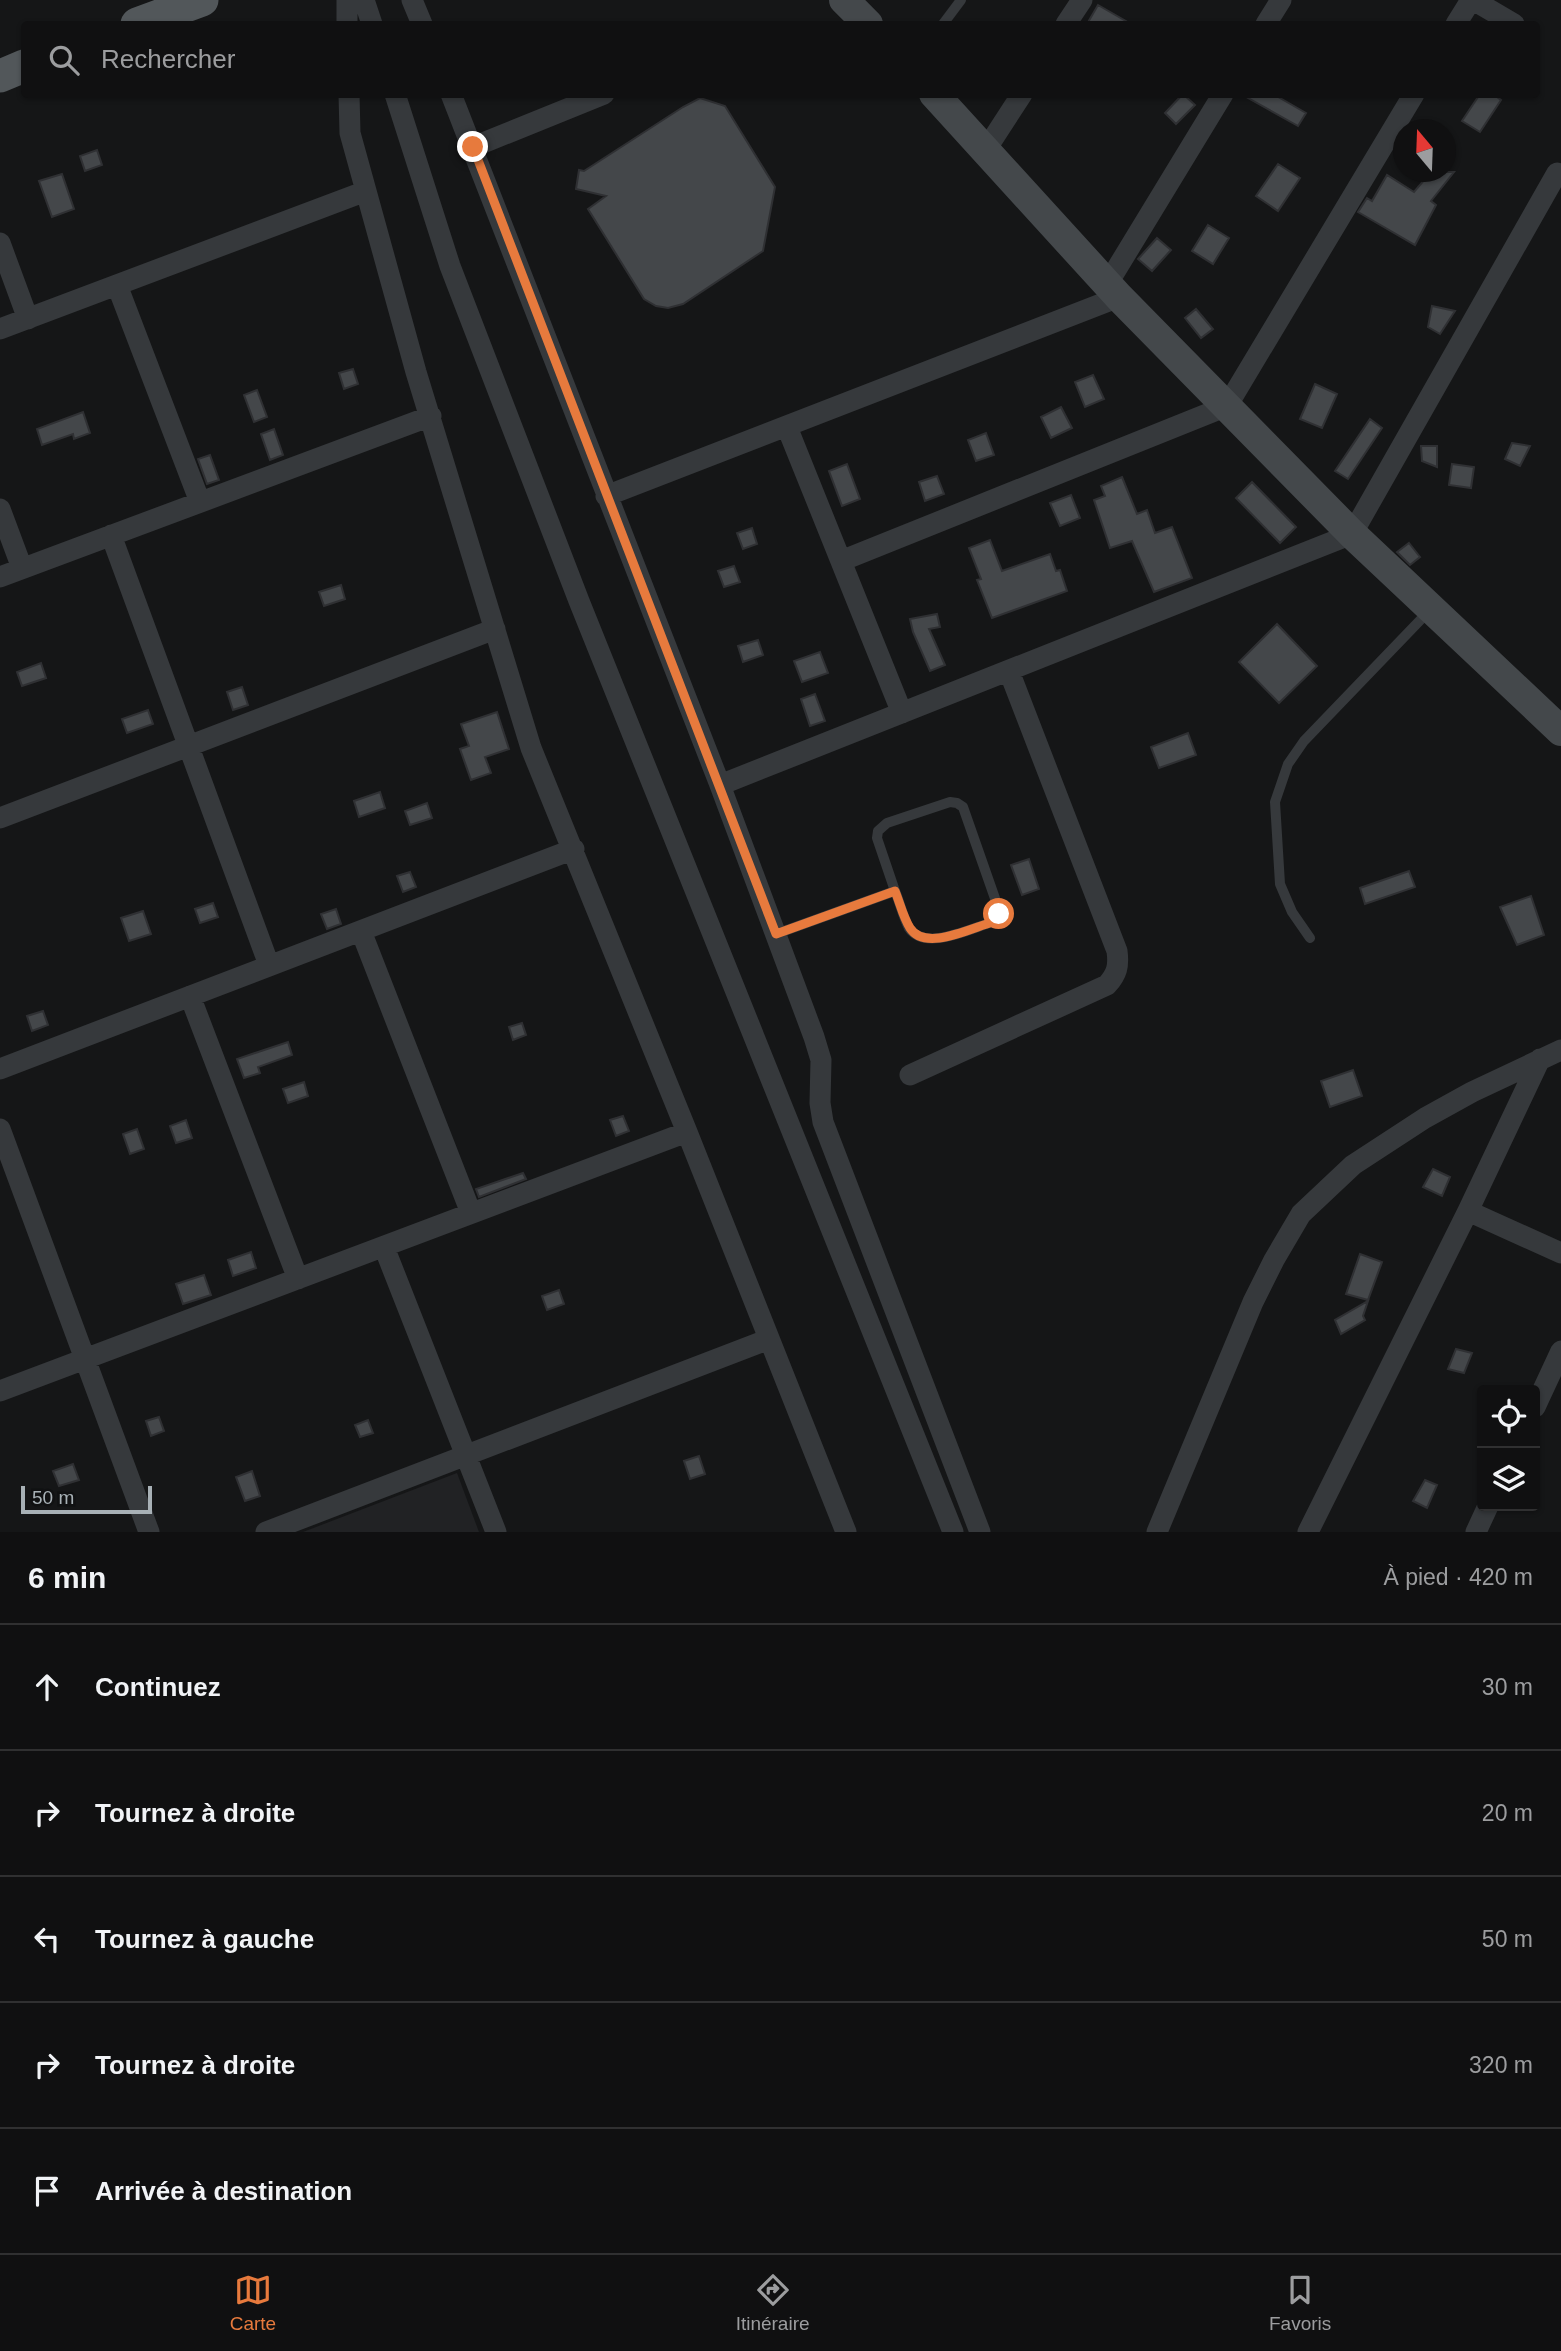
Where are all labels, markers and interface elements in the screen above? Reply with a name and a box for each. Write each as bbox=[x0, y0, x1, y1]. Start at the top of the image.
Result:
search box bbox=[21, 21, 1540, 98]
icon: search bbox=[45, 41, 83, 79]
text: Rechercher bbox=[101, 44, 235, 74]
north arrow bbox=[1393, 119, 1456, 182]
route end bbox=[457, 131, 488, 162]
route start bbox=[983, 898, 1014, 929]
map controls bbox=[1477, 1385, 1540, 1511]
button: locate bbox=[1477, 1385, 1540, 1448]
button: layers bbox=[1477, 1448, 1540, 1511]
scale bar bbox=[21, 1483, 152, 1515]
text: 50 m bbox=[32, 1487, 74, 1508]
text: 6 min bbox=[28, 1561, 106, 1594]
text: À pied · 420 m bbox=[1383, 1564, 1533, 1590]
icon: ahead bbox=[28, 1668, 66, 1706]
text: Continuez bbox=[95, 1672, 221, 1702]
text: 30 m bbox=[1482, 1674, 1533, 1700]
icon: right bbox=[28, 1794, 66, 1832]
text: Tournez à droite bbox=[95, 1798, 295, 1828]
text: 20 m bbox=[1482, 1800, 1533, 1826]
icon: left bbox=[28, 1920, 66, 1958]
text: Tournez à gauche bbox=[95, 1924, 314, 1954]
text: 50 m bbox=[1482, 1926, 1533, 1952]
icon: right bbox=[28, 2046, 66, 2084]
text: Tournez à droite bbox=[95, 2050, 295, 2080]
text: 320 m bbox=[1469, 2052, 1533, 2078]
icon: arrive bbox=[28, 2172, 66, 2210]
text: Arrivée à destination bbox=[95, 2176, 352, 2206]
tab: Carte bbox=[230, 2271, 276, 2335]
tab: Itinéraire bbox=[736, 2271, 810, 2335]
tab: Favoris bbox=[1269, 2271, 1331, 2335]

